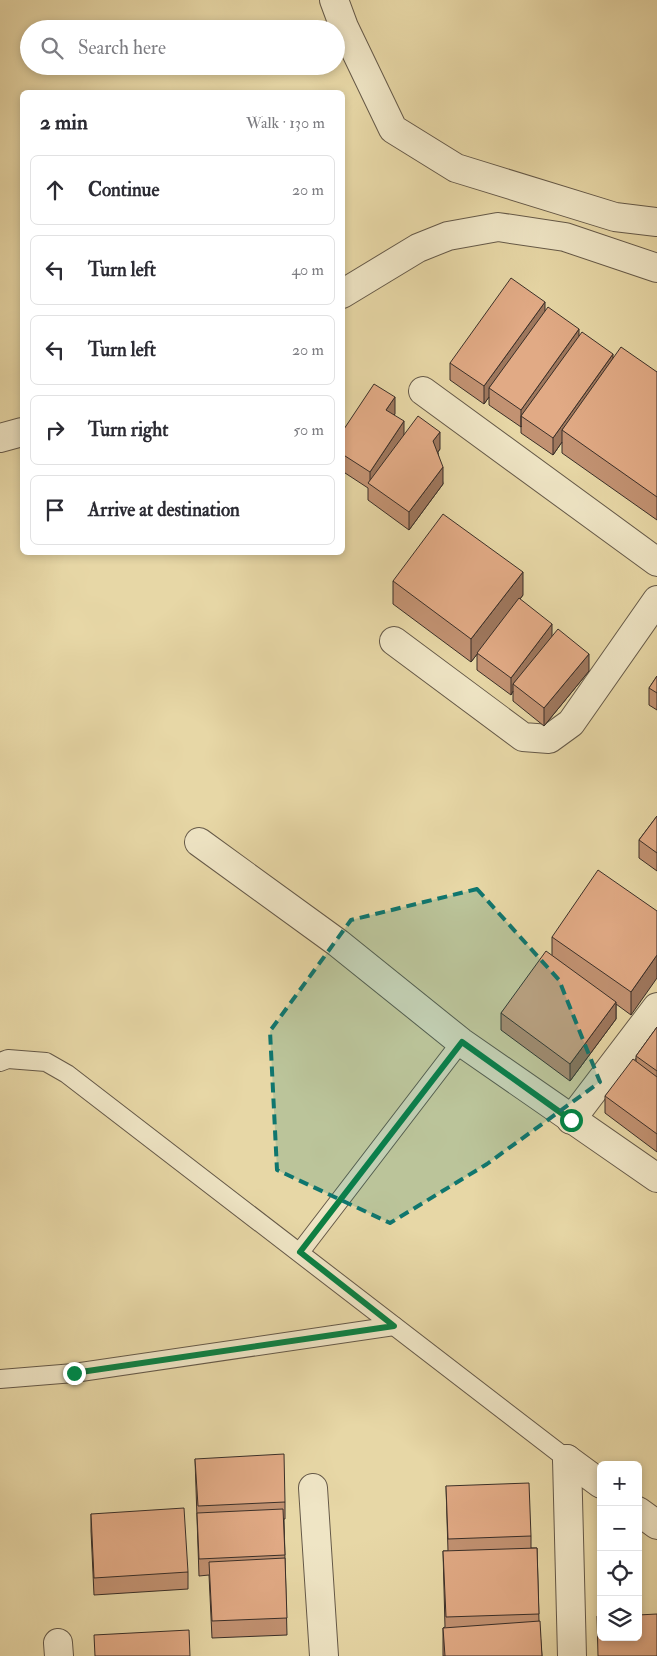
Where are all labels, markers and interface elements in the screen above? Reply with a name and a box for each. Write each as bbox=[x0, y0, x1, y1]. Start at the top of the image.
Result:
search box bbox=[20, 20, 345, 75]
icon: search bbox=[38, 34, 66, 62]
text: Search here bbox=[78, 36, 166, 60]
text: 2 min bbox=[40, 109, 88, 136]
text: Walk · 130 m bbox=[246, 113, 325, 133]
icon: ahead bbox=[41, 176, 69, 204]
text: Continue bbox=[88, 178, 159, 202]
text: 20 m bbox=[292, 180, 324, 200]
icon: left bbox=[41, 256, 69, 284]
text: Turn left bbox=[88, 258, 156, 282]
text: 40 m bbox=[291, 260, 324, 280]
icon: left bbox=[41, 336, 69, 364]
text: Turn left bbox=[88, 338, 156, 362]
text: 20 m bbox=[292, 340, 324, 360]
icon: right bbox=[41, 416, 69, 444]
text: Turn right bbox=[88, 418, 168, 442]
text: 50 m bbox=[293, 420, 324, 440]
icon: arrive bbox=[41, 496, 69, 524]
text: Arrive at destination bbox=[88, 498, 240, 522]
route start bbox=[560, 1109, 583, 1132]
route end bbox=[63, 1362, 86, 1385]
map controls bbox=[597, 1461, 642, 1641]
button: + bbox=[597, 1461, 642, 1506]
button: − bbox=[597, 1506, 642, 1551]
button: locate bbox=[597, 1551, 642, 1596]
button: layers bbox=[597, 1596, 642, 1641]

